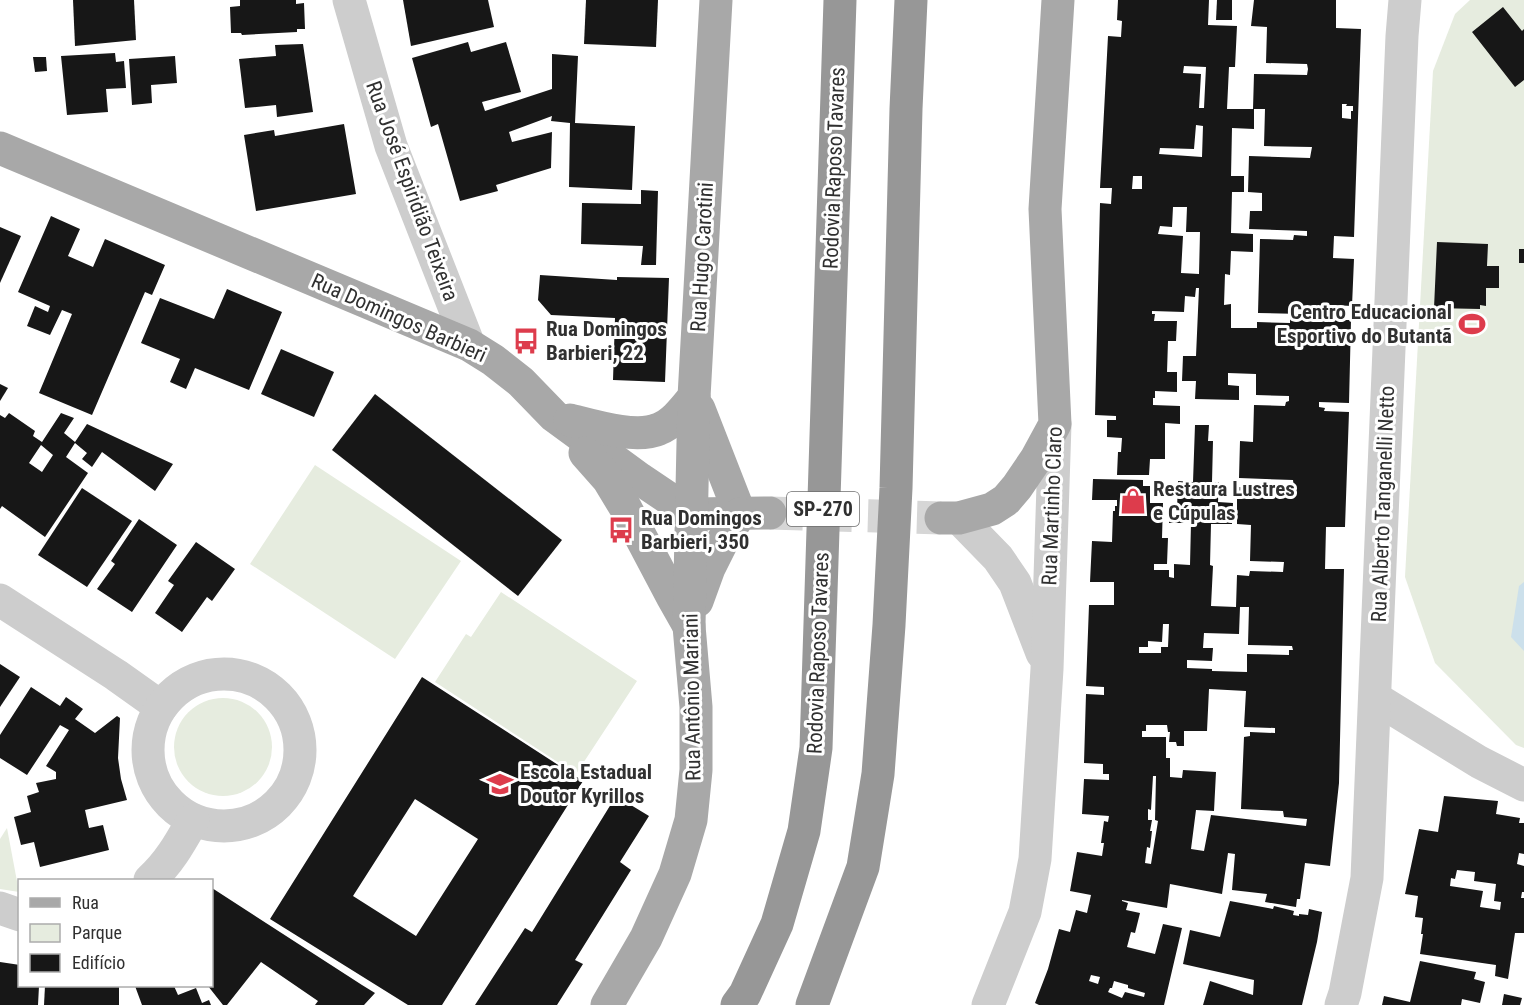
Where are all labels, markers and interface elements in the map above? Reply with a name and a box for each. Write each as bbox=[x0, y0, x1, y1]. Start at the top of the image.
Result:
street label: Rodovia Raposo Tavares bbox=[818, 67, 850, 269]
street label: Rua José Espiridião Teixeira bbox=[361, 78, 463, 304]
street label: Rua Hugo Carotini bbox=[686, 182, 718, 332]
street label: Rua Domingos Barbieri bbox=[308, 269, 490, 367]
place label: Centro Educacional Esportivo do Butantã bbox=[1277, 300, 1452, 348]
sports icon: Centro Educacional Esportivo do Butantã bbox=[1457, 309, 1487, 339]
place label: Rua Domingos Barbieri, 22 bbox=[546, 317, 667, 365]
bus stop icon: Rua Domingos Barbieri, 22 bbox=[511, 326, 541, 356]
street label: Rua Alberto Tanganelli Netto bbox=[1367, 385, 1399, 623]
street label: Rua Martinho Claro bbox=[1037, 426, 1067, 586]
place label: Restaura Lustres e Cúpulas bbox=[1153, 477, 1295, 525]
shop icon: Restaura Lustres e Cúpulas bbox=[1118, 486, 1148, 516]
road number: SP-270 bbox=[787, 492, 859, 526]
place label: Rua Domingos Barbieri, 350 bbox=[641, 506, 762, 554]
bus stop icon: Rua Domingos Barbieri, 350 bbox=[606, 515, 636, 545]
street label: Rodovia Raposo Tavares bbox=[802, 552, 834, 754]
street label: Rua Antônio Mariani bbox=[679, 613, 705, 781]
place label: Escola Estadual Doutor Kyrillos bbox=[520, 760, 652, 808]
school or university icon: Escola Estadual Doutor Kyrillos bbox=[485, 769, 515, 799]
legend bbox=[18, 879, 213, 987]
text: Rua bbox=[72, 892, 99, 913]
text: Parque bbox=[72, 922, 122, 943]
text: Edifício bbox=[72, 952, 125, 973]

